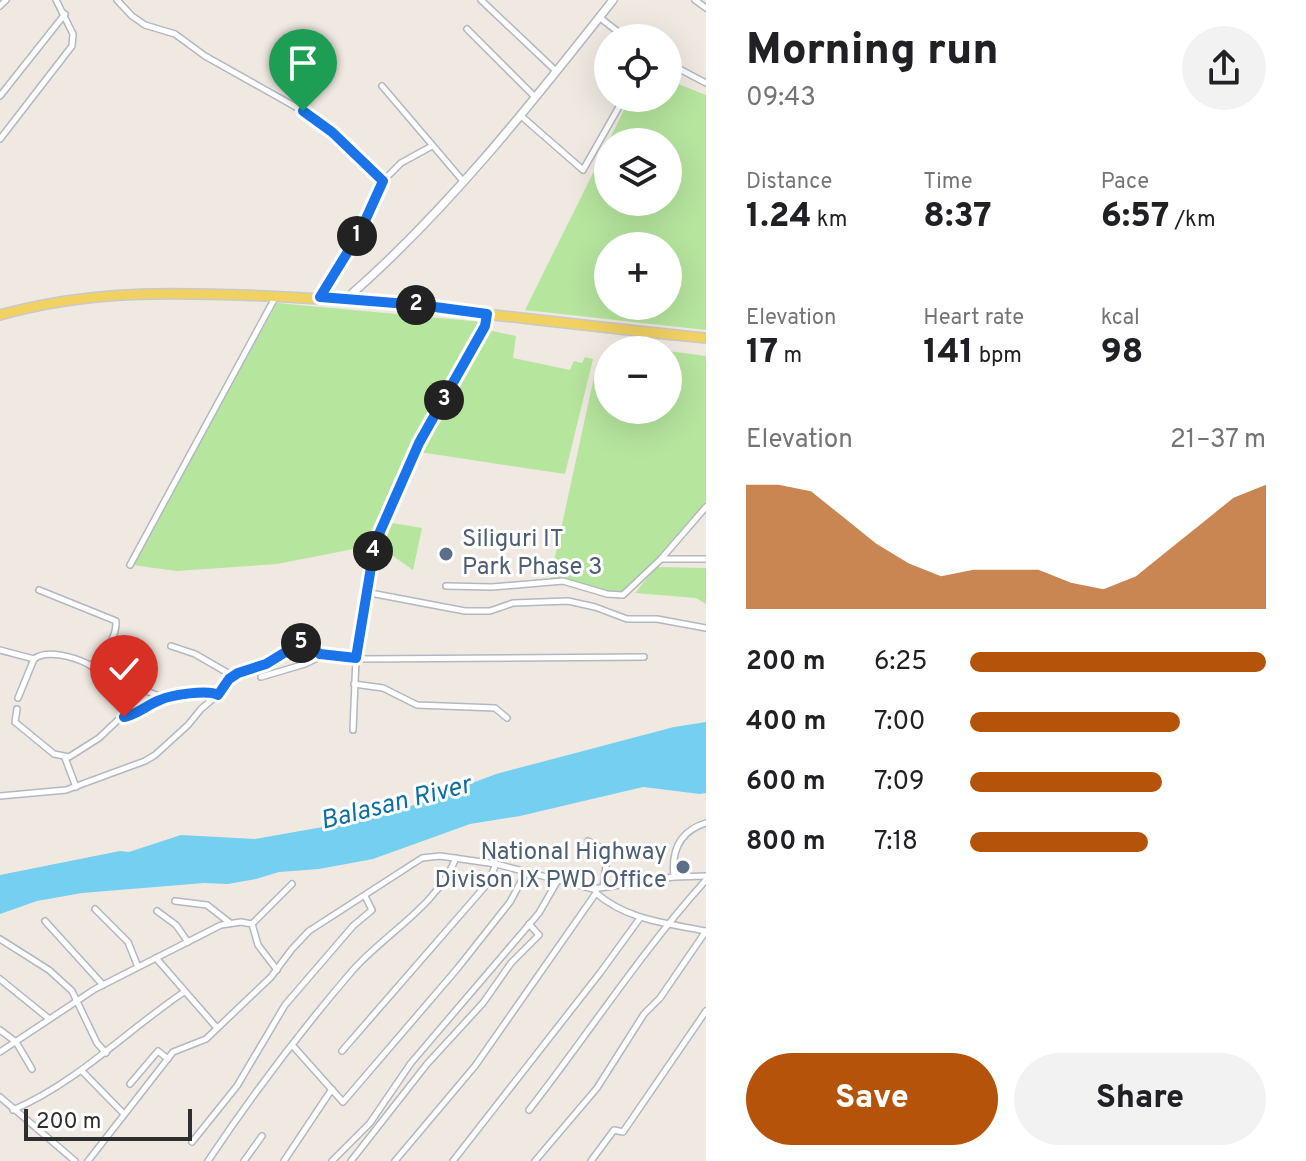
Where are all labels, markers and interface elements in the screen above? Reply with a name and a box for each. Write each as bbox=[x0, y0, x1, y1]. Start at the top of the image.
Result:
map controls bbox=[594, 24, 682, 424]
button: locate bbox=[594, 24, 682, 112]
text: Morning run bbox=[746, 24, 999, 80]
button: share bbox=[1182, 26, 1266, 110]
pin bbox=[269, 29, 337, 111]
icon: arrive bbox=[281, 41, 325, 85]
text: 09:43 bbox=[746, 82, 816, 115]
button: layers bbox=[594, 128, 682, 216]
text: Distance bbox=[746, 169, 832, 196]
text: Time bbox=[923, 169, 973, 196]
text: Pace bbox=[1101, 169, 1149, 196]
text: 1.24 bbox=[746, 196, 812, 239]
text: 8:37 bbox=[923, 196, 992, 239]
text: 6:57 bbox=[1101, 196, 1169, 239]
text: km bbox=[812, 207, 847, 234]
text: /km bbox=[1169, 207, 1216, 234]
pin: 1 bbox=[337, 216, 377, 256]
text: 1 bbox=[353, 222, 361, 249]
button: + bbox=[594, 232, 682, 320]
pin: 2 bbox=[396, 285, 436, 325]
text: 2 bbox=[409, 291, 423, 318]
text: Elevation bbox=[746, 305, 836, 332]
text: Heart rate bbox=[923, 305, 1024, 332]
text: kcal bbox=[1101, 305, 1140, 332]
text: 17 bbox=[746, 332, 778, 375]
text: 141 bbox=[923, 332, 974, 375]
text: 98 bbox=[1101, 332, 1143, 375]
button: − bbox=[594, 336, 682, 424]
text: m bbox=[778, 343, 802, 370]
text: bpm bbox=[974, 343, 1022, 370]
pin: 3 bbox=[424, 380, 464, 420]
text: 3 bbox=[437, 386, 451, 413]
text: Elevation bbox=[746, 424, 853, 457]
text: 21–37 m bbox=[1170, 424, 1266, 457]
place label: Siliguri IT Park Phase 3 bbox=[462, 525, 603, 583]
pin: 4 bbox=[353, 531, 393, 571]
text: 4 bbox=[366, 537, 380, 564]
marker: Siliguri IT Park Phase 3 bbox=[437, 545, 455, 563]
pin: 5 bbox=[281, 623, 321, 663]
text: 5 bbox=[294, 629, 308, 656]
pin bbox=[90, 635, 158, 717]
text: 200 m bbox=[746, 646, 825, 679]
text: 6:25 bbox=[874, 646, 927, 679]
icon: check bbox=[102, 647, 146, 691]
text: 400 m bbox=[746, 706, 826, 739]
text: 7:00 bbox=[874, 706, 926, 739]
text: 600 m bbox=[746, 766, 826, 799]
text: 7:09 bbox=[874, 766, 925, 799]
water label: Balasan River bbox=[317, 769, 477, 839]
text: 800 m bbox=[746, 826, 826, 859]
text: 7:18 bbox=[874, 826, 918, 859]
place label: National Highway Divison IX PWD Office bbox=[434, 838, 667, 896]
marker: National Highway Divison IX PWD Office bbox=[674, 858, 692, 876]
button: Save bbox=[746, 1053, 998, 1145]
button: Share bbox=[1014, 1053, 1266, 1145]
scale bar bbox=[24, 1105, 192, 1141]
text: 200 m bbox=[36, 1109, 101, 1136]

